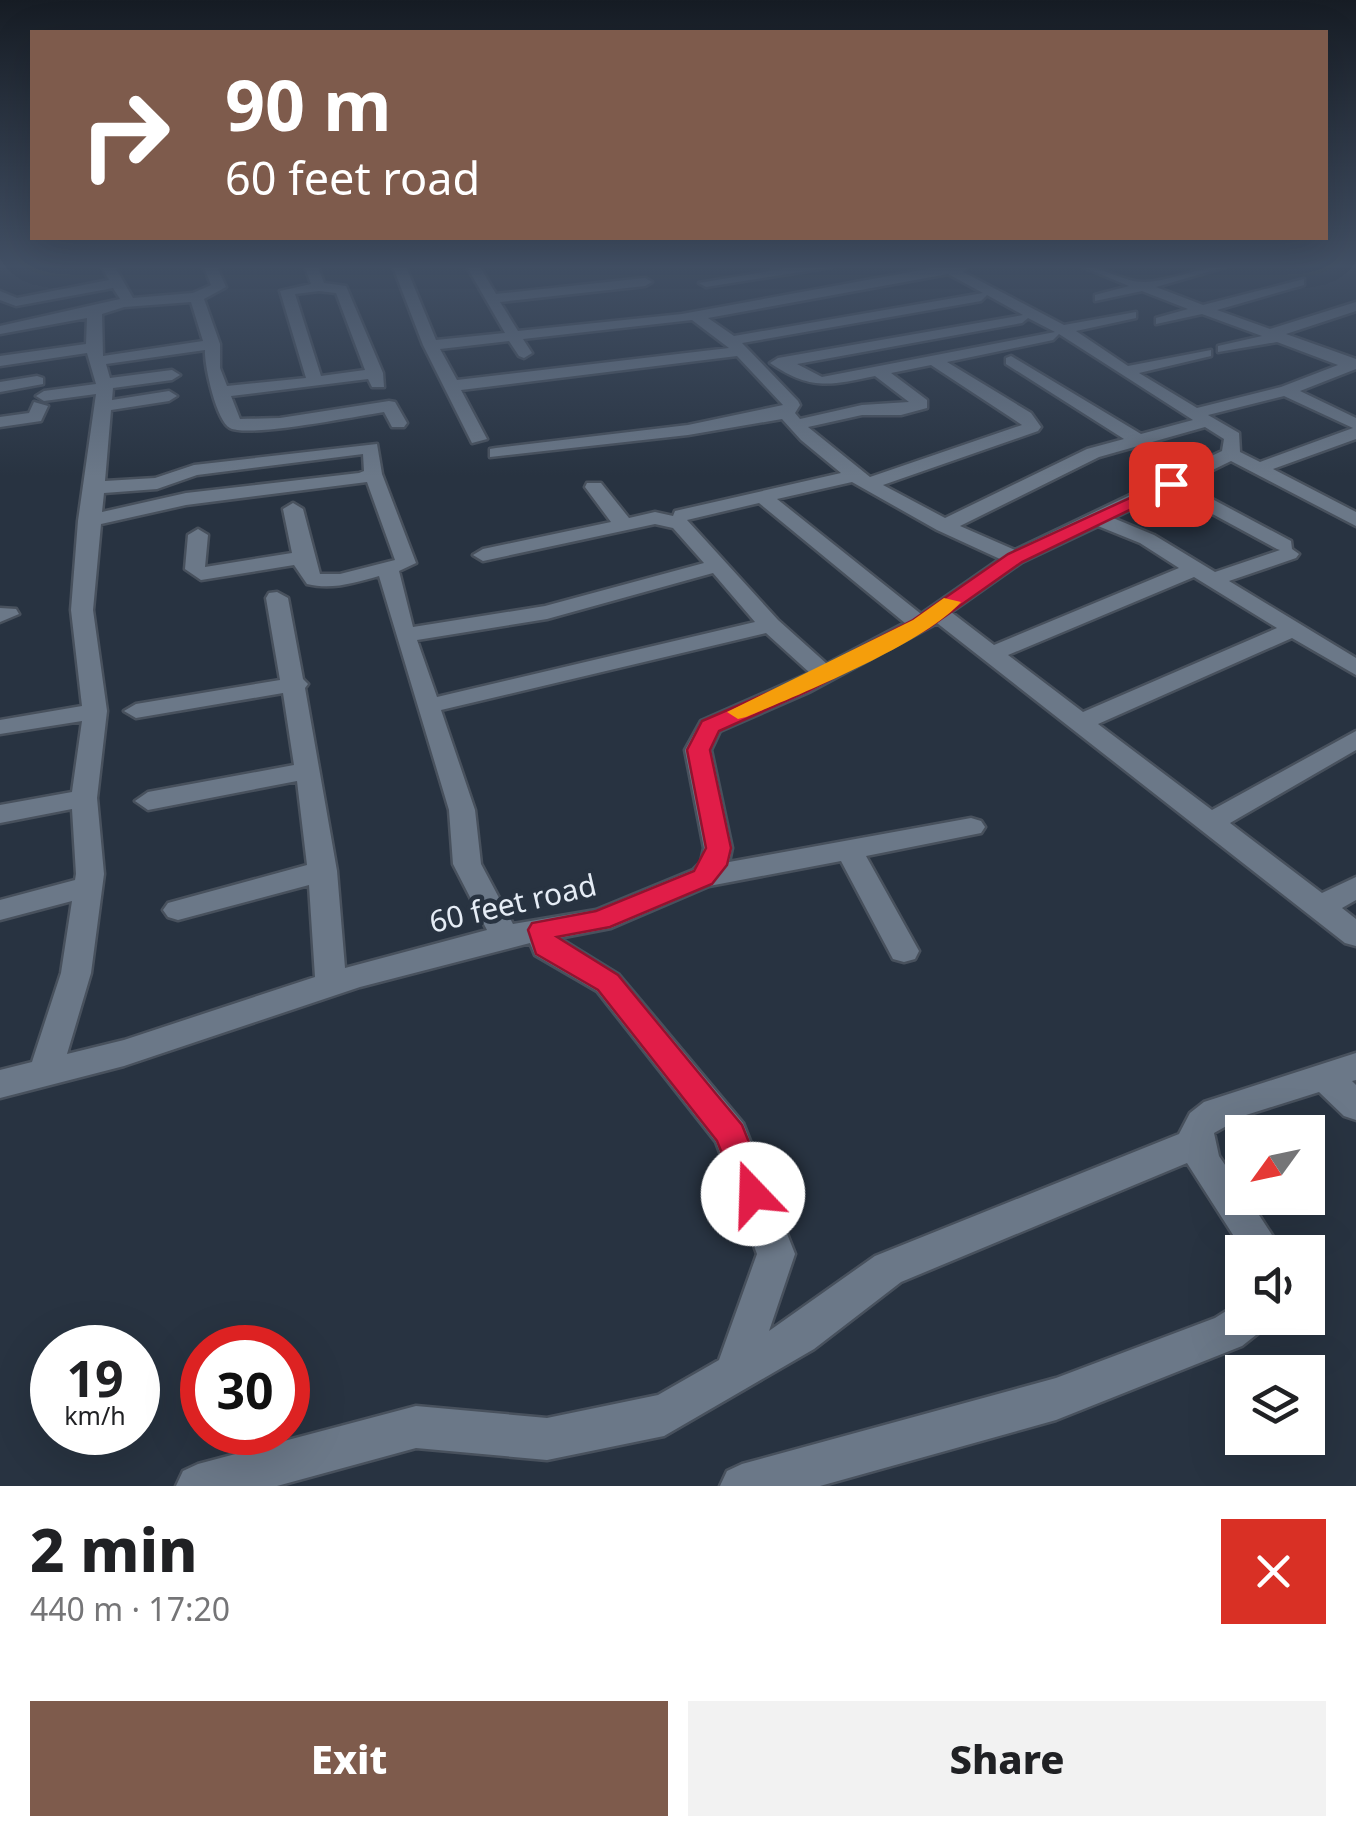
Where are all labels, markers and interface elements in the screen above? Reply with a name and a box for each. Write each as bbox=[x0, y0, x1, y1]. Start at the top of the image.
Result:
text: 90 m bbox=[225, 56, 392, 152]
icon: right bbox=[60, 70, 190, 200]
text: 60 feet road bbox=[225, 147, 480, 208]
pin bbox=[1129, 442, 1214, 527]
icon: arrive bbox=[1144, 457, 1199, 512]
street label: 60 feet road bbox=[425, 863, 600, 942]
north arrow bbox=[1225, 1115, 1325, 1215]
map controls bbox=[1225, 1115, 1325, 1455]
position arrow bbox=[701, 1142, 805, 1246]
button: sound bbox=[1225, 1235, 1325, 1335]
speed limit sign: 30 bbox=[180, 1325, 310, 1455]
text: 19 bbox=[66, 1344, 124, 1412]
button: layers bbox=[1225, 1355, 1325, 1455]
text: km/h bbox=[64, 1398, 126, 1432]
text: 2 min bbox=[30, 1508, 198, 1590]
button: close bbox=[1221, 1519, 1326, 1624]
text: 440 m · 17:20 bbox=[30, 1587, 230, 1630]
button: Exit bbox=[30, 1701, 668, 1816]
button: Share bbox=[688, 1701, 1326, 1816]

